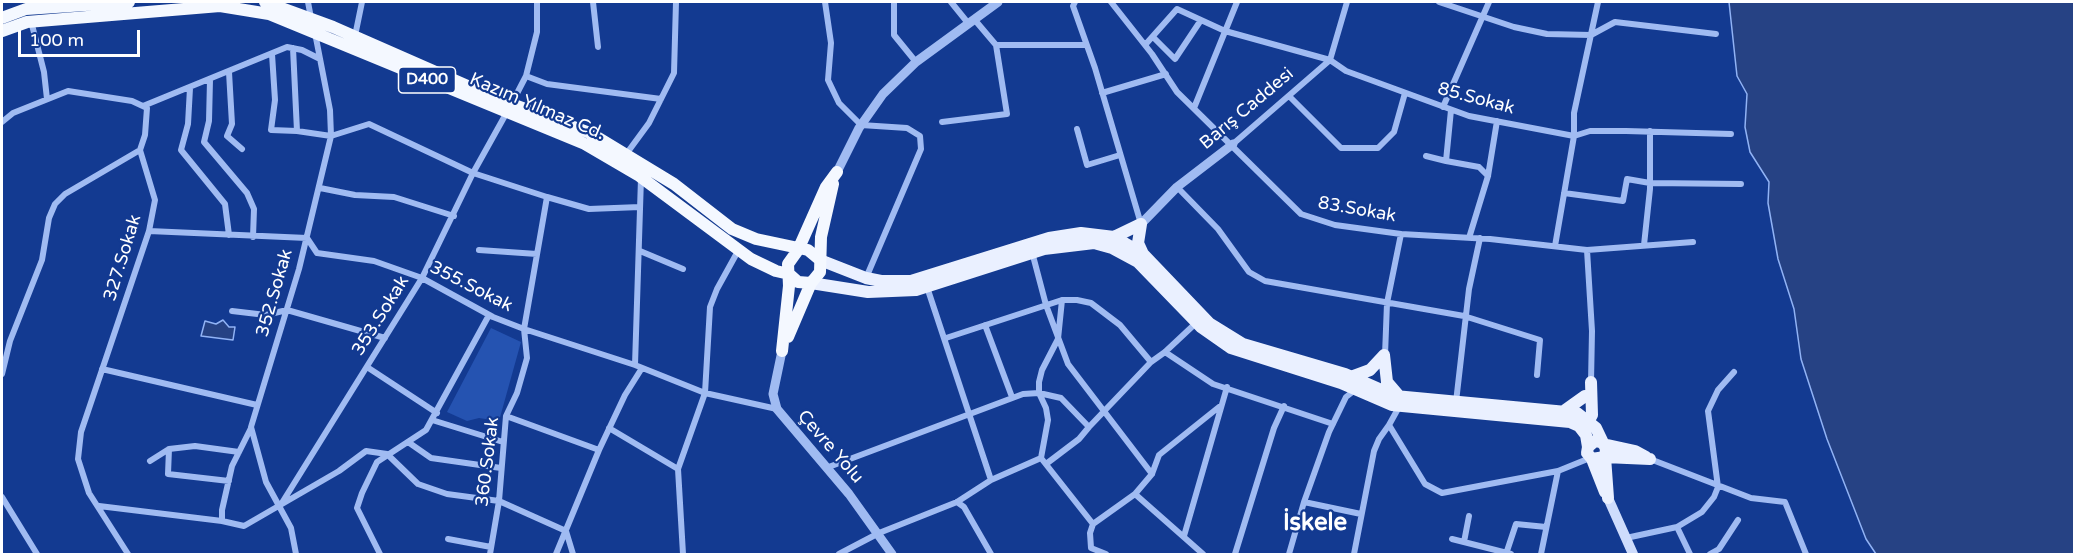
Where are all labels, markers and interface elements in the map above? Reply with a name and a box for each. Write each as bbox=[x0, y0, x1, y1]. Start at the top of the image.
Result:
scale bar bbox=[21, 18, 142, 56]
text: 100 m bbox=[29, 29, 84, 51]
street label: Barış Caddesi bbox=[1196, 63, 1298, 155]
road number: D400 bbox=[398, 67, 456, 93]
street label: Kazım Yılmaz Cd. bbox=[466, 69, 608, 145]
street label: 85.Sokak bbox=[1435, 78, 1517, 120]
street label: 83.Sokak bbox=[1316, 193, 1398, 227]
street label: 327.Sokak bbox=[100, 212, 146, 304]
street label: 352.Sokak bbox=[252, 247, 298, 339]
street label: 355.Sokak bbox=[426, 257, 516, 317]
street label: 353.Sokak bbox=[348, 272, 414, 360]
street label: Çevre Yolu bbox=[792, 406, 868, 488]
street label: 360.Sokak bbox=[472, 416, 504, 508]
district label: İskele bbox=[1283, 510, 1347, 538]

